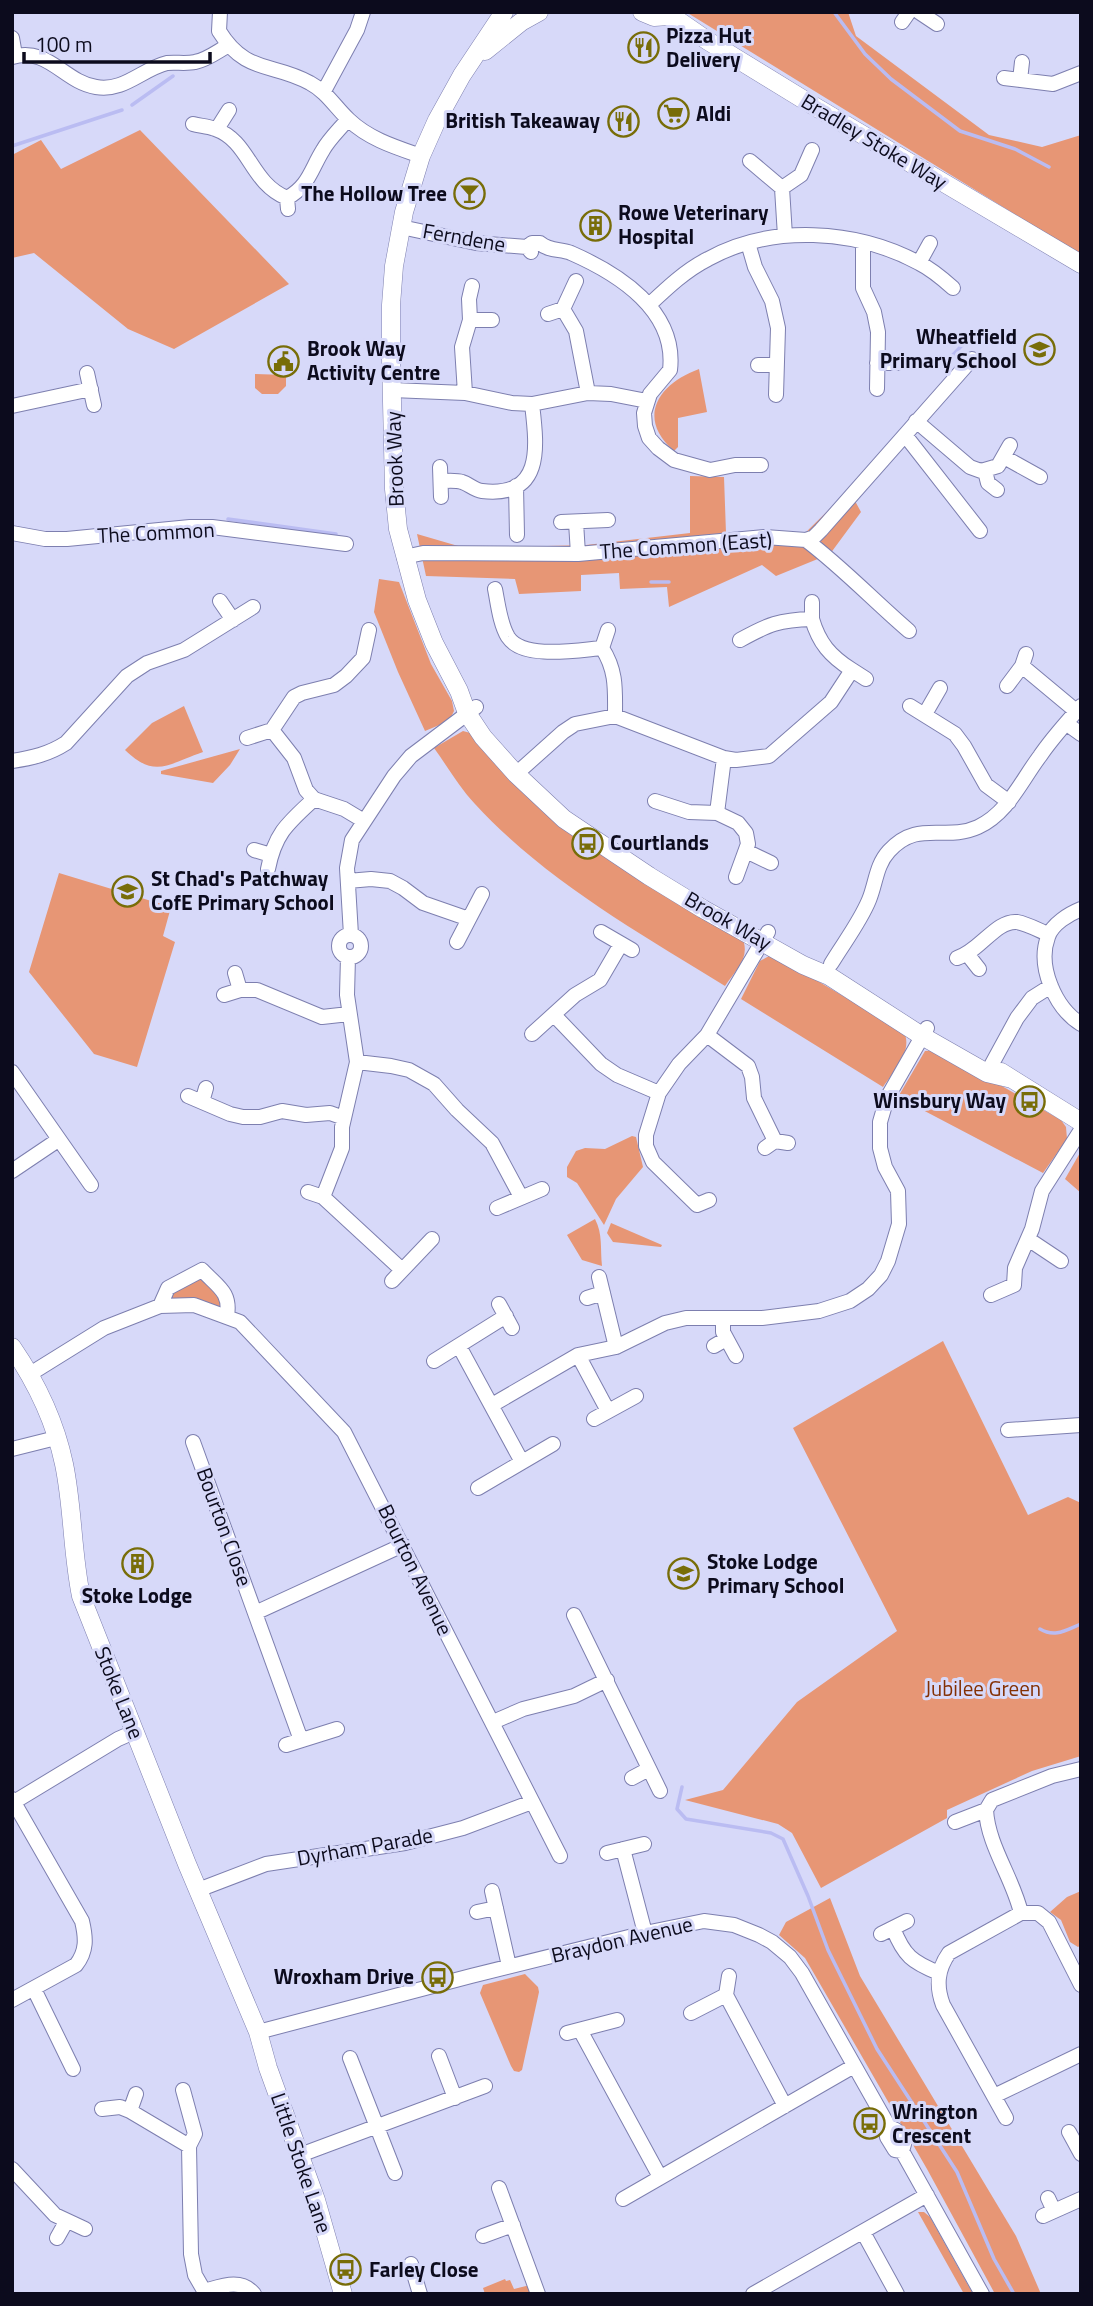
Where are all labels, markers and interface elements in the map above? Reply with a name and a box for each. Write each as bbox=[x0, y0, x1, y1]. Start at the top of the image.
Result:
place label: Pizza Hut Delivery bbox=[666, 19, 752, 75]
scale bar bbox=[24, 21, 210, 65]
text: 100 m bbox=[35, 28, 92, 60]
restaurant icon: Pizza Hut Delivery bbox=[626, 31, 660, 65]
street label: Bradley Stoke Way bbox=[795, 85, 954, 197]
supermarket icon: Aldi bbox=[656, 97, 690, 131]
place label: Aldi bbox=[696, 97, 731, 129]
place label: British Takeaway bbox=[445, 104, 600, 136]
restaurant icon: British Takeaway bbox=[606, 104, 640, 138]
place label: The Hollow Tree bbox=[301, 177, 447, 209]
bar icon: The Hollow Tree bbox=[453, 177, 487, 211]
place label: Rowe Veterinary Hospital bbox=[618, 196, 769, 252]
building icon: Rowe Veterinary Hospital bbox=[578, 208, 612, 242]
street label: Ferndene bbox=[420, 214, 508, 260]
place label: Wheatfield Primary School bbox=[880, 320, 1017, 376]
place label: Brook Way Activity Centre bbox=[307, 332, 440, 388]
school or university icon: Wheatfield Primary School bbox=[1023, 332, 1057, 366]
public building icon: Brook Way Activity Centre bbox=[267, 344, 301, 378]
street label: Brook Way bbox=[376, 411, 412, 507]
street label: The Common bbox=[97, 513, 215, 551]
street label: The Common (East) bbox=[599, 523, 773, 567]
bus stop icon: Courtlands bbox=[570, 826, 604, 860]
place label: Courtlands bbox=[610, 826, 709, 858]
place label: St Chad's Patchway CofE Primary School bbox=[151, 862, 334, 918]
school or university icon: St Chad's Patchway CofE Primary School bbox=[111, 874, 145, 908]
street label: Brook Way bbox=[679, 882, 778, 958]
place label: Winsbury Way bbox=[873, 1084, 1006, 1116]
bus stop icon: Winsbury Way bbox=[1012, 1084, 1046, 1118]
street label: Bourton Close bbox=[189, 1463, 261, 1591]
street label: Bourton Avenue bbox=[370, 1499, 462, 1641]
place label: Stoke Lodge Primary School bbox=[707, 1545, 844, 1601]
building icon: Stoke Lodge bbox=[120, 1547, 154, 1581]
school or university icon: Stoke Lodge Primary School bbox=[667, 1557, 701, 1591]
place label: Stoke Lodge bbox=[82, 1579, 192, 1611]
street label: Stoke Lane bbox=[87, 1642, 153, 1744]
park label: Jubilee Green bbox=[925, 1672, 1041, 1704]
street label: Dyrham Parade bbox=[294, 1818, 435, 1874]
street label: Braydon Avenue bbox=[548, 1907, 696, 1971]
place label: Wroxham Drive bbox=[274, 1960, 414, 1992]
bus stop icon: Wroxham Drive bbox=[420, 1960, 454, 1994]
street label: Little Stoke Lane bbox=[263, 2088, 341, 2237]
place label: Wrington Crescent bbox=[892, 2095, 978, 2151]
bus stop icon: Wrington Crescent bbox=[852, 2107, 886, 2141]
bus stop icon: Farley Close bbox=[329, 2253, 363, 2287]
place label: Farley Close bbox=[369, 2253, 479, 2285]

